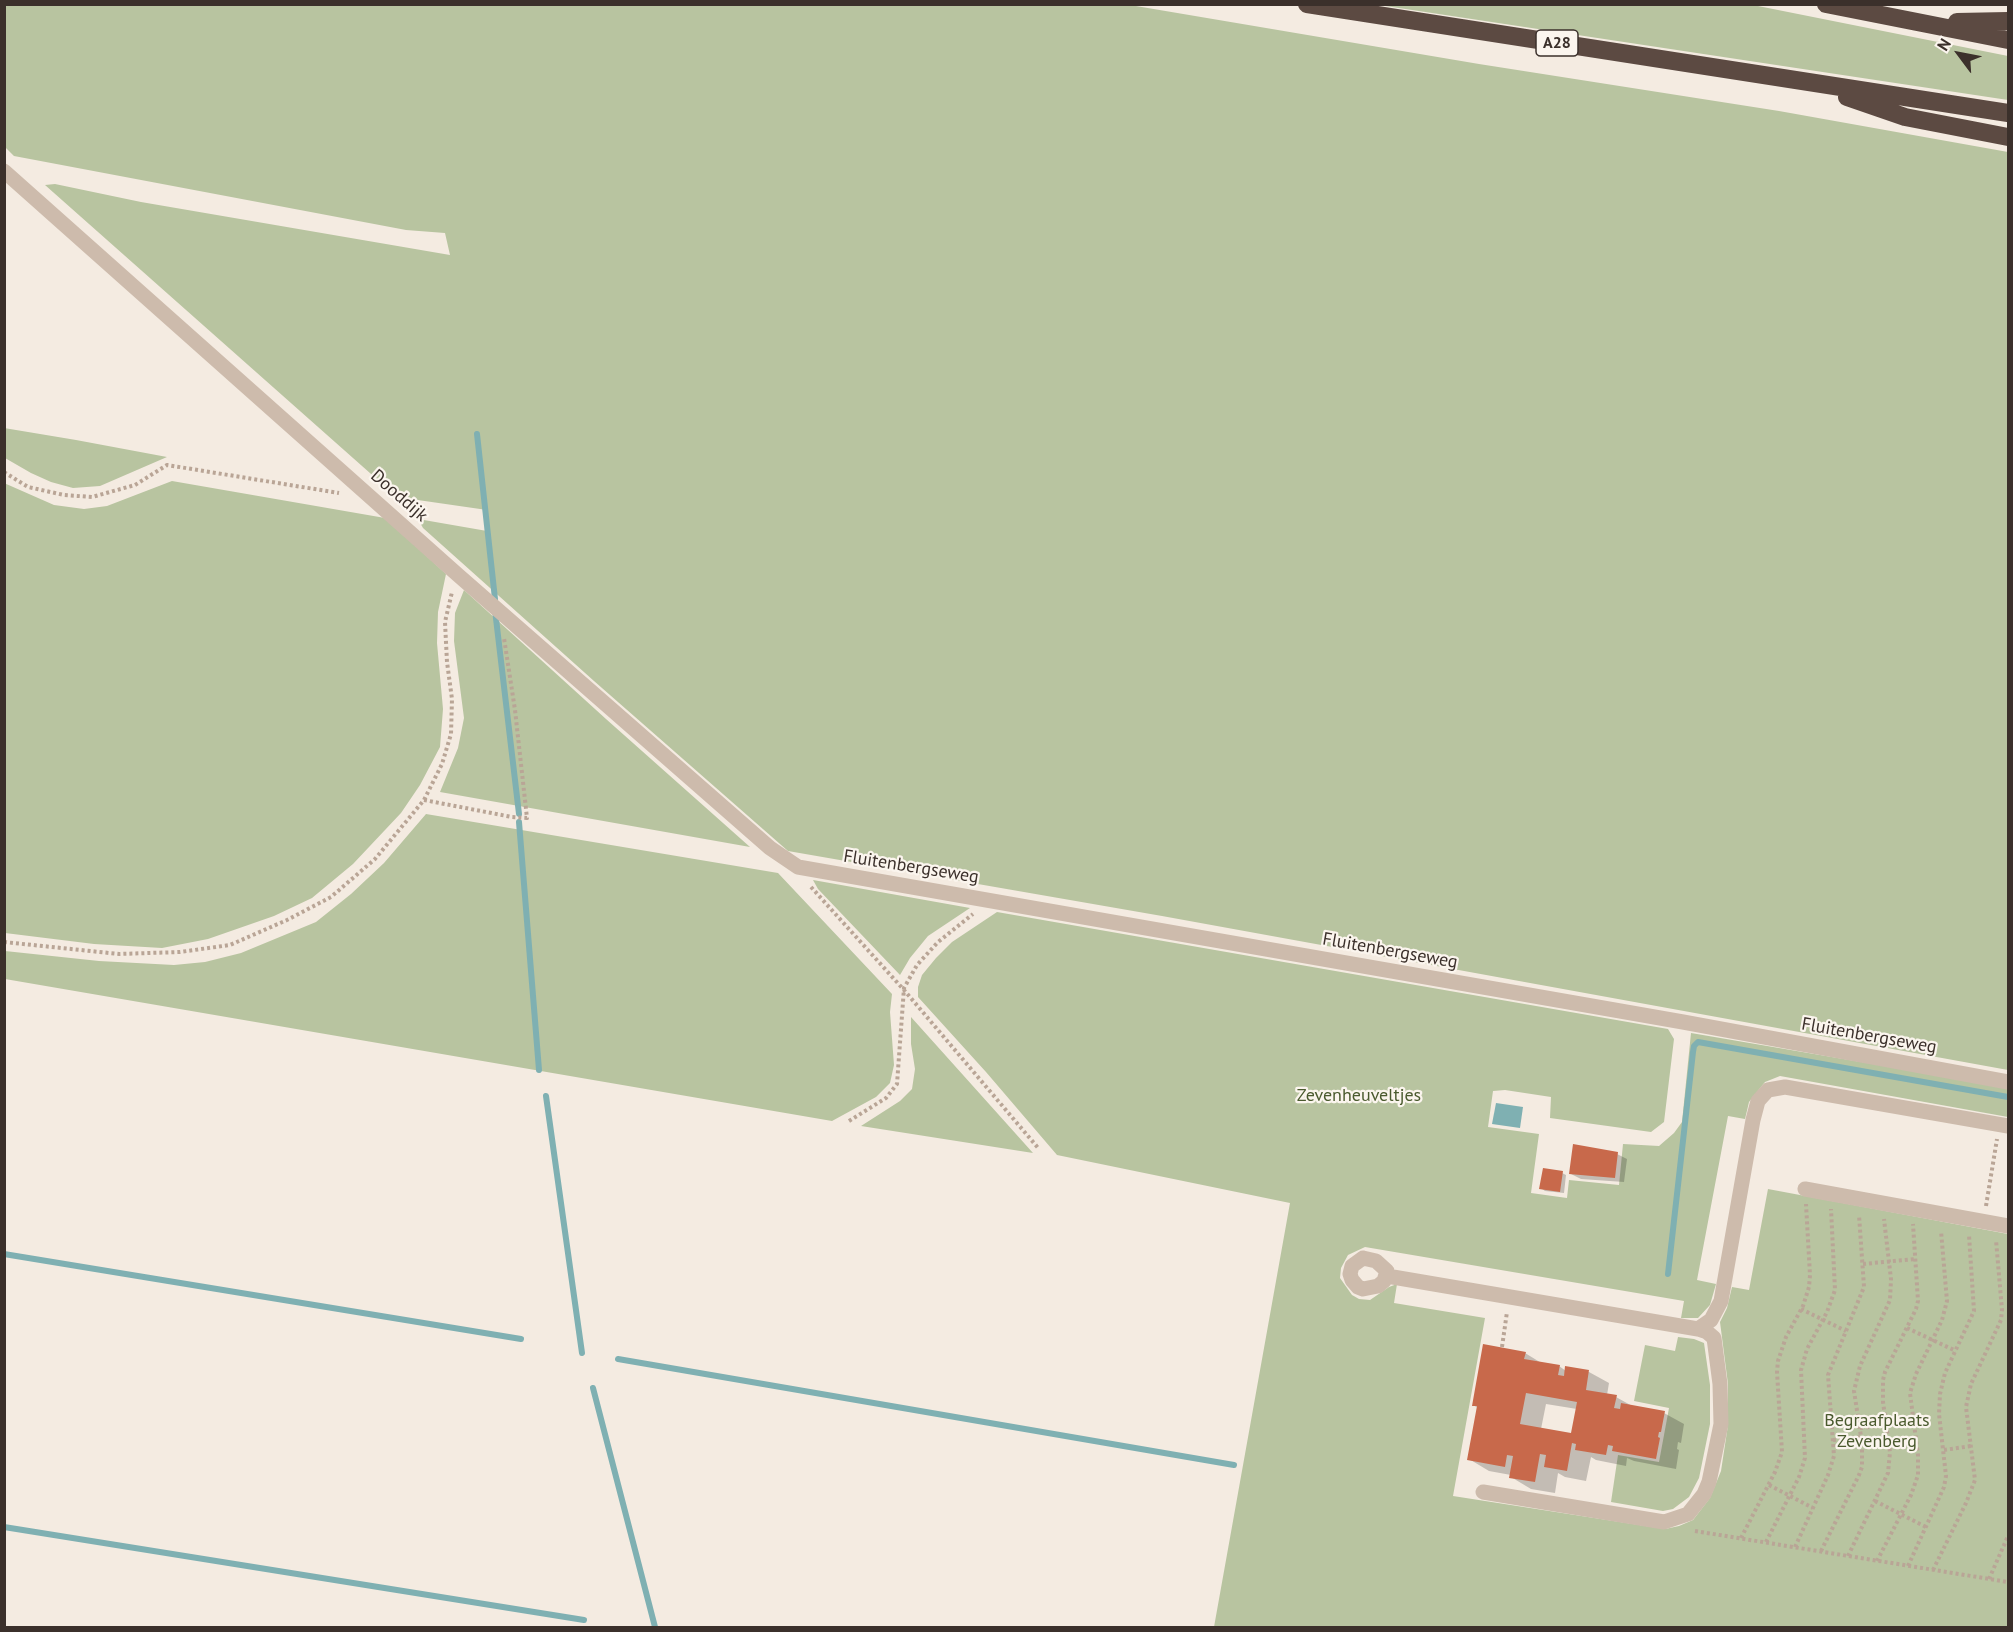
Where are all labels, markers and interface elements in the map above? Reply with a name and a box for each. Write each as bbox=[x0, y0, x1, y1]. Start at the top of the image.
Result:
north arrow bbox=[1929, 24, 1989, 84]
road number: A28 bbox=[1536, 30, 1578, 56]
text: N bbox=[1932, 35, 1955, 54]
street label: Dooddijk bbox=[366, 465, 432, 527]
street label: Fluitenbergseweg bbox=[842, 846, 980, 888]
street label: Fluitenbergseweg bbox=[1321, 928, 1459, 974]
street label: Fluitenbergseweg bbox=[1800, 1013, 1938, 1059]
park label: Zevenheuveltjes bbox=[1297, 1085, 1421, 1107]
park label: Begraafplaats Zevenberg bbox=[1824, 1410, 1930, 1452]

